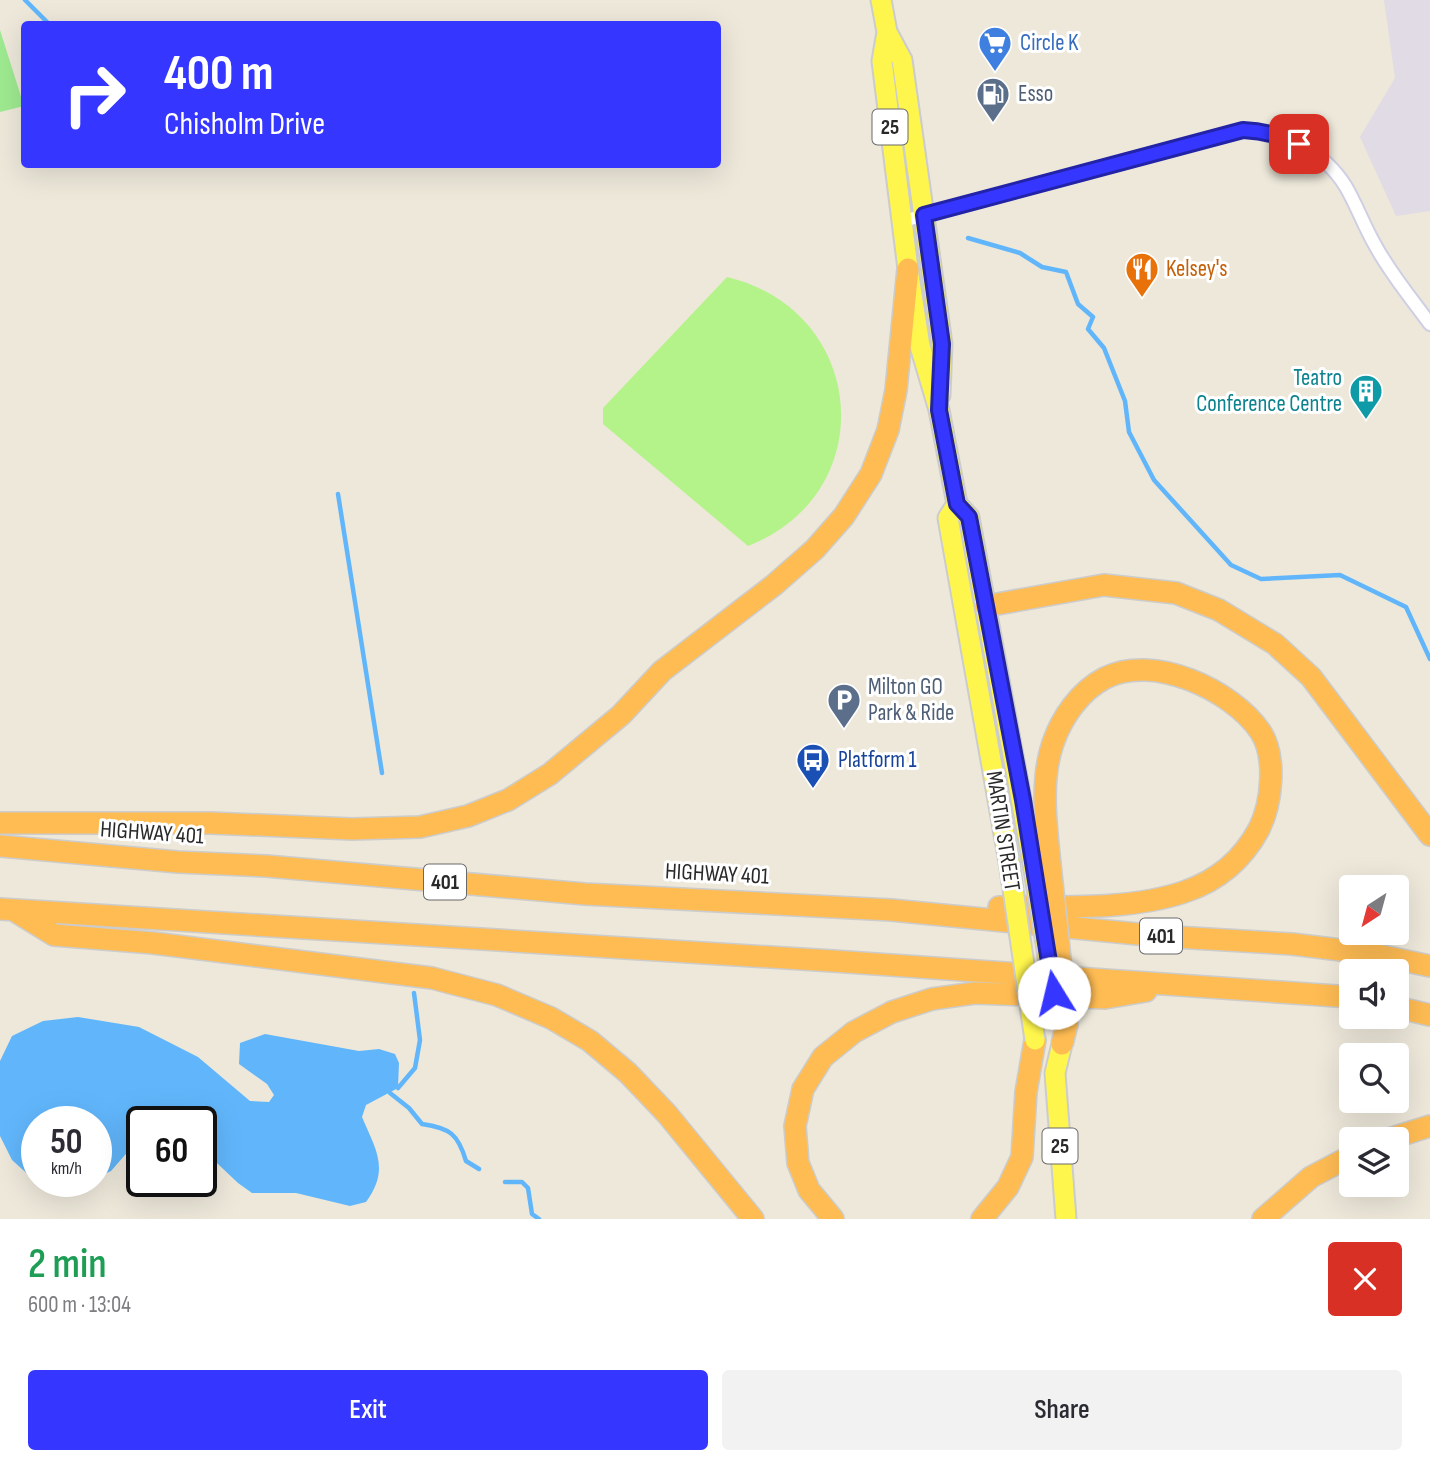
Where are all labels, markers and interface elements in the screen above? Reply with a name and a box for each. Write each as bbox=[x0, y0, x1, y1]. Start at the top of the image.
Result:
supermarket icon: Circle K bbox=[976, 24, 1014, 73]
place label: Circle K bbox=[1020, 29, 1079, 57]
text: 400 m bbox=[164, 45, 274, 104]
icon: right bbox=[49, 49, 140, 140]
fuel station icon: Esso bbox=[974, 75, 1012, 124]
place label: Esso bbox=[1018, 80, 1053, 108]
text: Chisholm Drive bbox=[164, 105, 325, 144]
road number: 25 bbox=[872, 110, 908, 144]
pin bbox=[1269, 114, 1329, 174]
icon: arrive bbox=[1280, 125, 1318, 163]
restaurant icon: Kelsey's bbox=[1123, 250, 1161, 299]
place label: Kelsey's bbox=[1166, 255, 1228, 283]
place label: Teatro Conference Centre bbox=[1196, 364, 1342, 418]
building icon: Teatro Conference Centre bbox=[1347, 372, 1385, 421]
place label: Milton GO Park & Ride bbox=[868, 673, 954, 727]
parking icon: Milton GO Park & Ride bbox=[825, 681, 863, 730]
bus stop icon: Platform 1 bbox=[794, 741, 832, 790]
place label: Platform 1 bbox=[838, 746, 917, 774]
street label: MARTIN STREET bbox=[980, 769, 1026, 893]
street label: HIGHWAY 401 bbox=[99, 815, 205, 851]
street label: HIGHWAY 401 bbox=[664, 857, 770, 891]
road number: 401 bbox=[424, 864, 466, 900]
north arrow bbox=[1339, 875, 1409, 945]
map controls bbox=[1339, 875, 1409, 1197]
road number: 401 bbox=[1140, 918, 1182, 954]
position arrow bbox=[1017, 956, 1091, 1030]
button: sound bbox=[1339, 959, 1409, 1029]
button: search bbox=[1339, 1043, 1409, 1113]
speed limit sign: 60 bbox=[126, 1106, 217, 1197]
text: 50 bbox=[50, 1121, 83, 1164]
button: layers bbox=[1339, 1127, 1409, 1197]
road number: 25 bbox=[1042, 1128, 1078, 1164]
text: km/h bbox=[51, 1158, 82, 1179]
text: 2 min bbox=[28, 1239, 107, 1290]
button: close bbox=[1328, 1242, 1402, 1316]
text: 600 m · 13:04 bbox=[28, 1291, 131, 1319]
button: Exit bbox=[28, 1370, 708, 1450]
button: Share bbox=[722, 1370, 1402, 1450]

